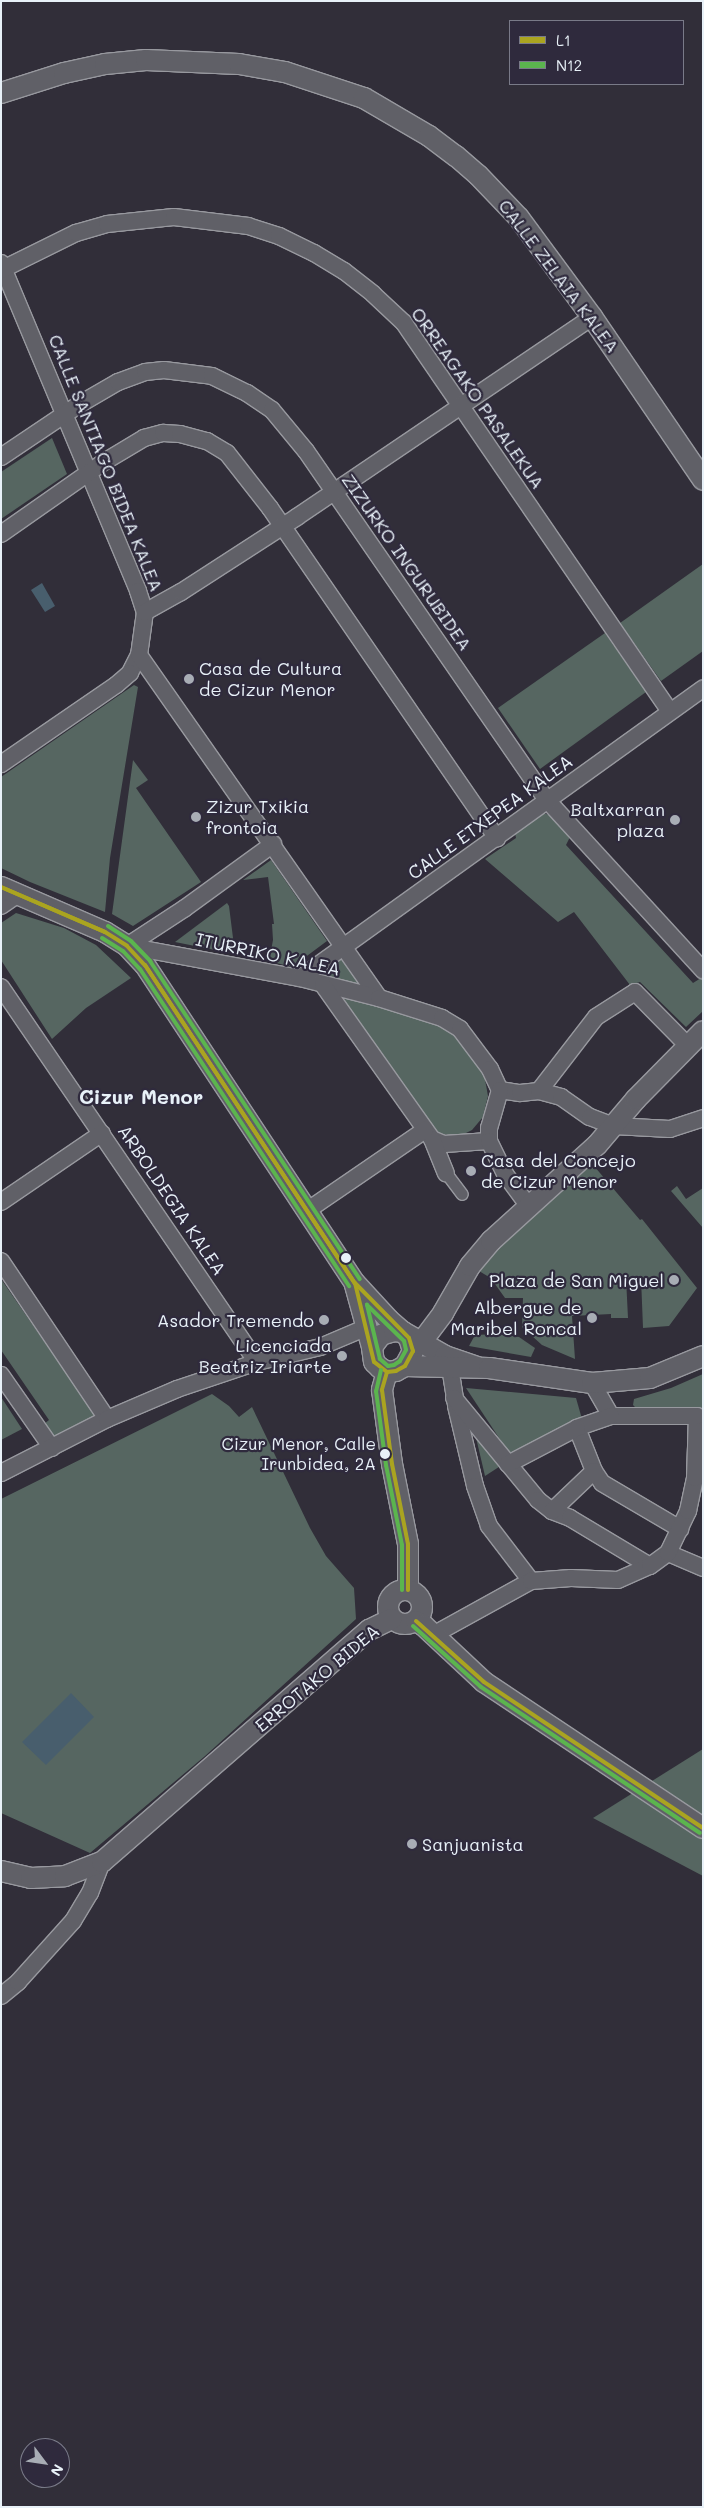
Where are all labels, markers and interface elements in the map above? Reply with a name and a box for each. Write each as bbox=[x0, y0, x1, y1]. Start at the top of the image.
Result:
legend bbox=[509, 20, 684, 85]
text: L1 bbox=[556, 30, 571, 50]
text: N12 bbox=[556, 55, 582, 75]
street label: CALLE ZELAIA KALEA bbox=[494, 195, 624, 357]
street label: ORREAGAKO PASALEKUA bbox=[407, 303, 549, 493]
street label: CALLE SANTIAGO BIDEA KALEA bbox=[44, 331, 168, 595]
street label: ZIZURKO INGURUBIDEA bbox=[338, 469, 476, 655]
place label: Casa de Cultura de Cizur Menor bbox=[199, 658, 342, 701]
marker: Casa de Cultura de Cizur Menor bbox=[183, 673, 195, 685]
street label: CALLE ETXEPEA KALEA bbox=[404, 750, 576, 884]
place label: Zizur Txikia frontoia bbox=[206, 796, 309, 839]
place label: Baltxarran plaza bbox=[571, 799, 665, 842]
marker: Zizur Txikia frontoia bbox=[190, 811, 202, 823]
marker: Baltxarran plaza bbox=[669, 814, 681, 826]
street label: ITURRIKO KALEA bbox=[194, 928, 342, 980]
district label: Cizur Menor bbox=[79, 1084, 203, 1108]
street label: ARBOLDEGIA KALEA bbox=[114, 1121, 230, 1279]
place label: Casa del Concejo de Cizur Menor bbox=[481, 1150, 636, 1192]
marker: Casa del Concejo de Cizur Menor bbox=[465, 1165, 477, 1177]
unlabelled marker bbox=[341, 1253, 351, 1263]
place label: Plaza de San Miguel bbox=[489, 1269, 664, 1291]
marker: Plaza de San Miguel bbox=[668, 1274, 680, 1286]
place label: Albergue de Maribel Roncal bbox=[451, 1297, 582, 1340]
place label: Asador Tremendo bbox=[157, 1309, 314, 1331]
marker: Albergue de Maribel Roncal bbox=[586, 1312, 598, 1324]
marker: Asador Tremendo bbox=[318, 1314, 330, 1326]
place label: Licenciada Beatriz Iriarte bbox=[198, 1335, 332, 1378]
marker: Licenciada Beatriz Iriarte bbox=[336, 1350, 348, 1362]
place label: Cizur Menor, Calle Irunbidea, 2A bbox=[222, 1434, 376, 1474]
marker: Cizur Menor, Calle Irunbidea, 2A bbox=[380, 1449, 390, 1459]
street label: ERROTAKO BIDEA bbox=[251, 1620, 383, 1736]
place label: Sanjuanista bbox=[422, 1833, 524, 1855]
marker: Sanjuanista bbox=[406, 1838, 418, 1850]
north arrow bbox=[20, 2438, 70, 2488]
text: N bbox=[47, 2461, 68, 2480]

